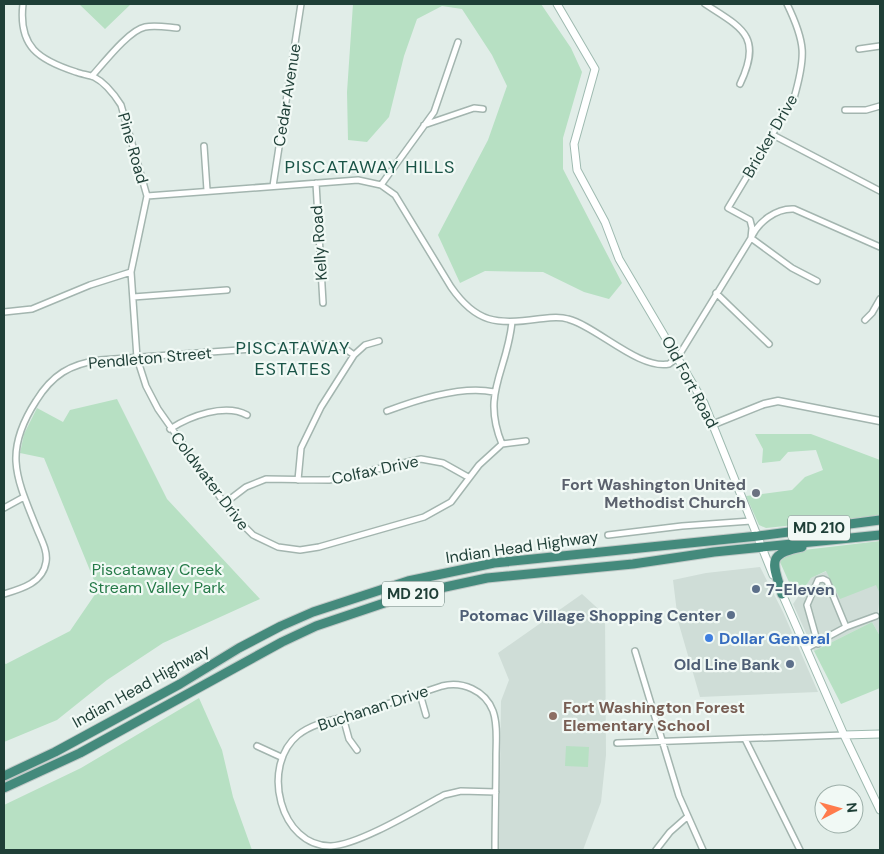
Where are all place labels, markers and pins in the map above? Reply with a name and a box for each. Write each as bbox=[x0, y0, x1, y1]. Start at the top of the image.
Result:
place label: Fort Washington United Methodist Church bbox=[561, 474, 746, 513]
marker: Fort Washington United Methodist Church bbox=[750, 487, 762, 499]
place label: 7-Eleven bbox=[766, 579, 835, 600]
marker: 7-Eleven bbox=[750, 583, 762, 595]
place label: Potomac Village Shopping Center bbox=[460, 605, 721, 626]
marker: Potomac Village Shopping Center bbox=[725, 609, 737, 621]
place label: Dollar General bbox=[719, 628, 830, 649]
marker: Dollar General bbox=[703, 632, 715, 644]
place label: Old Line Bank bbox=[674, 654, 781, 675]
marker: Old Line Bank bbox=[784, 658, 796, 670]
place label: Fort Washington Forest Elementary School bbox=[563, 697, 745, 736]
marker: Fort Washington Forest Elementary School bbox=[547, 710, 559, 722]

